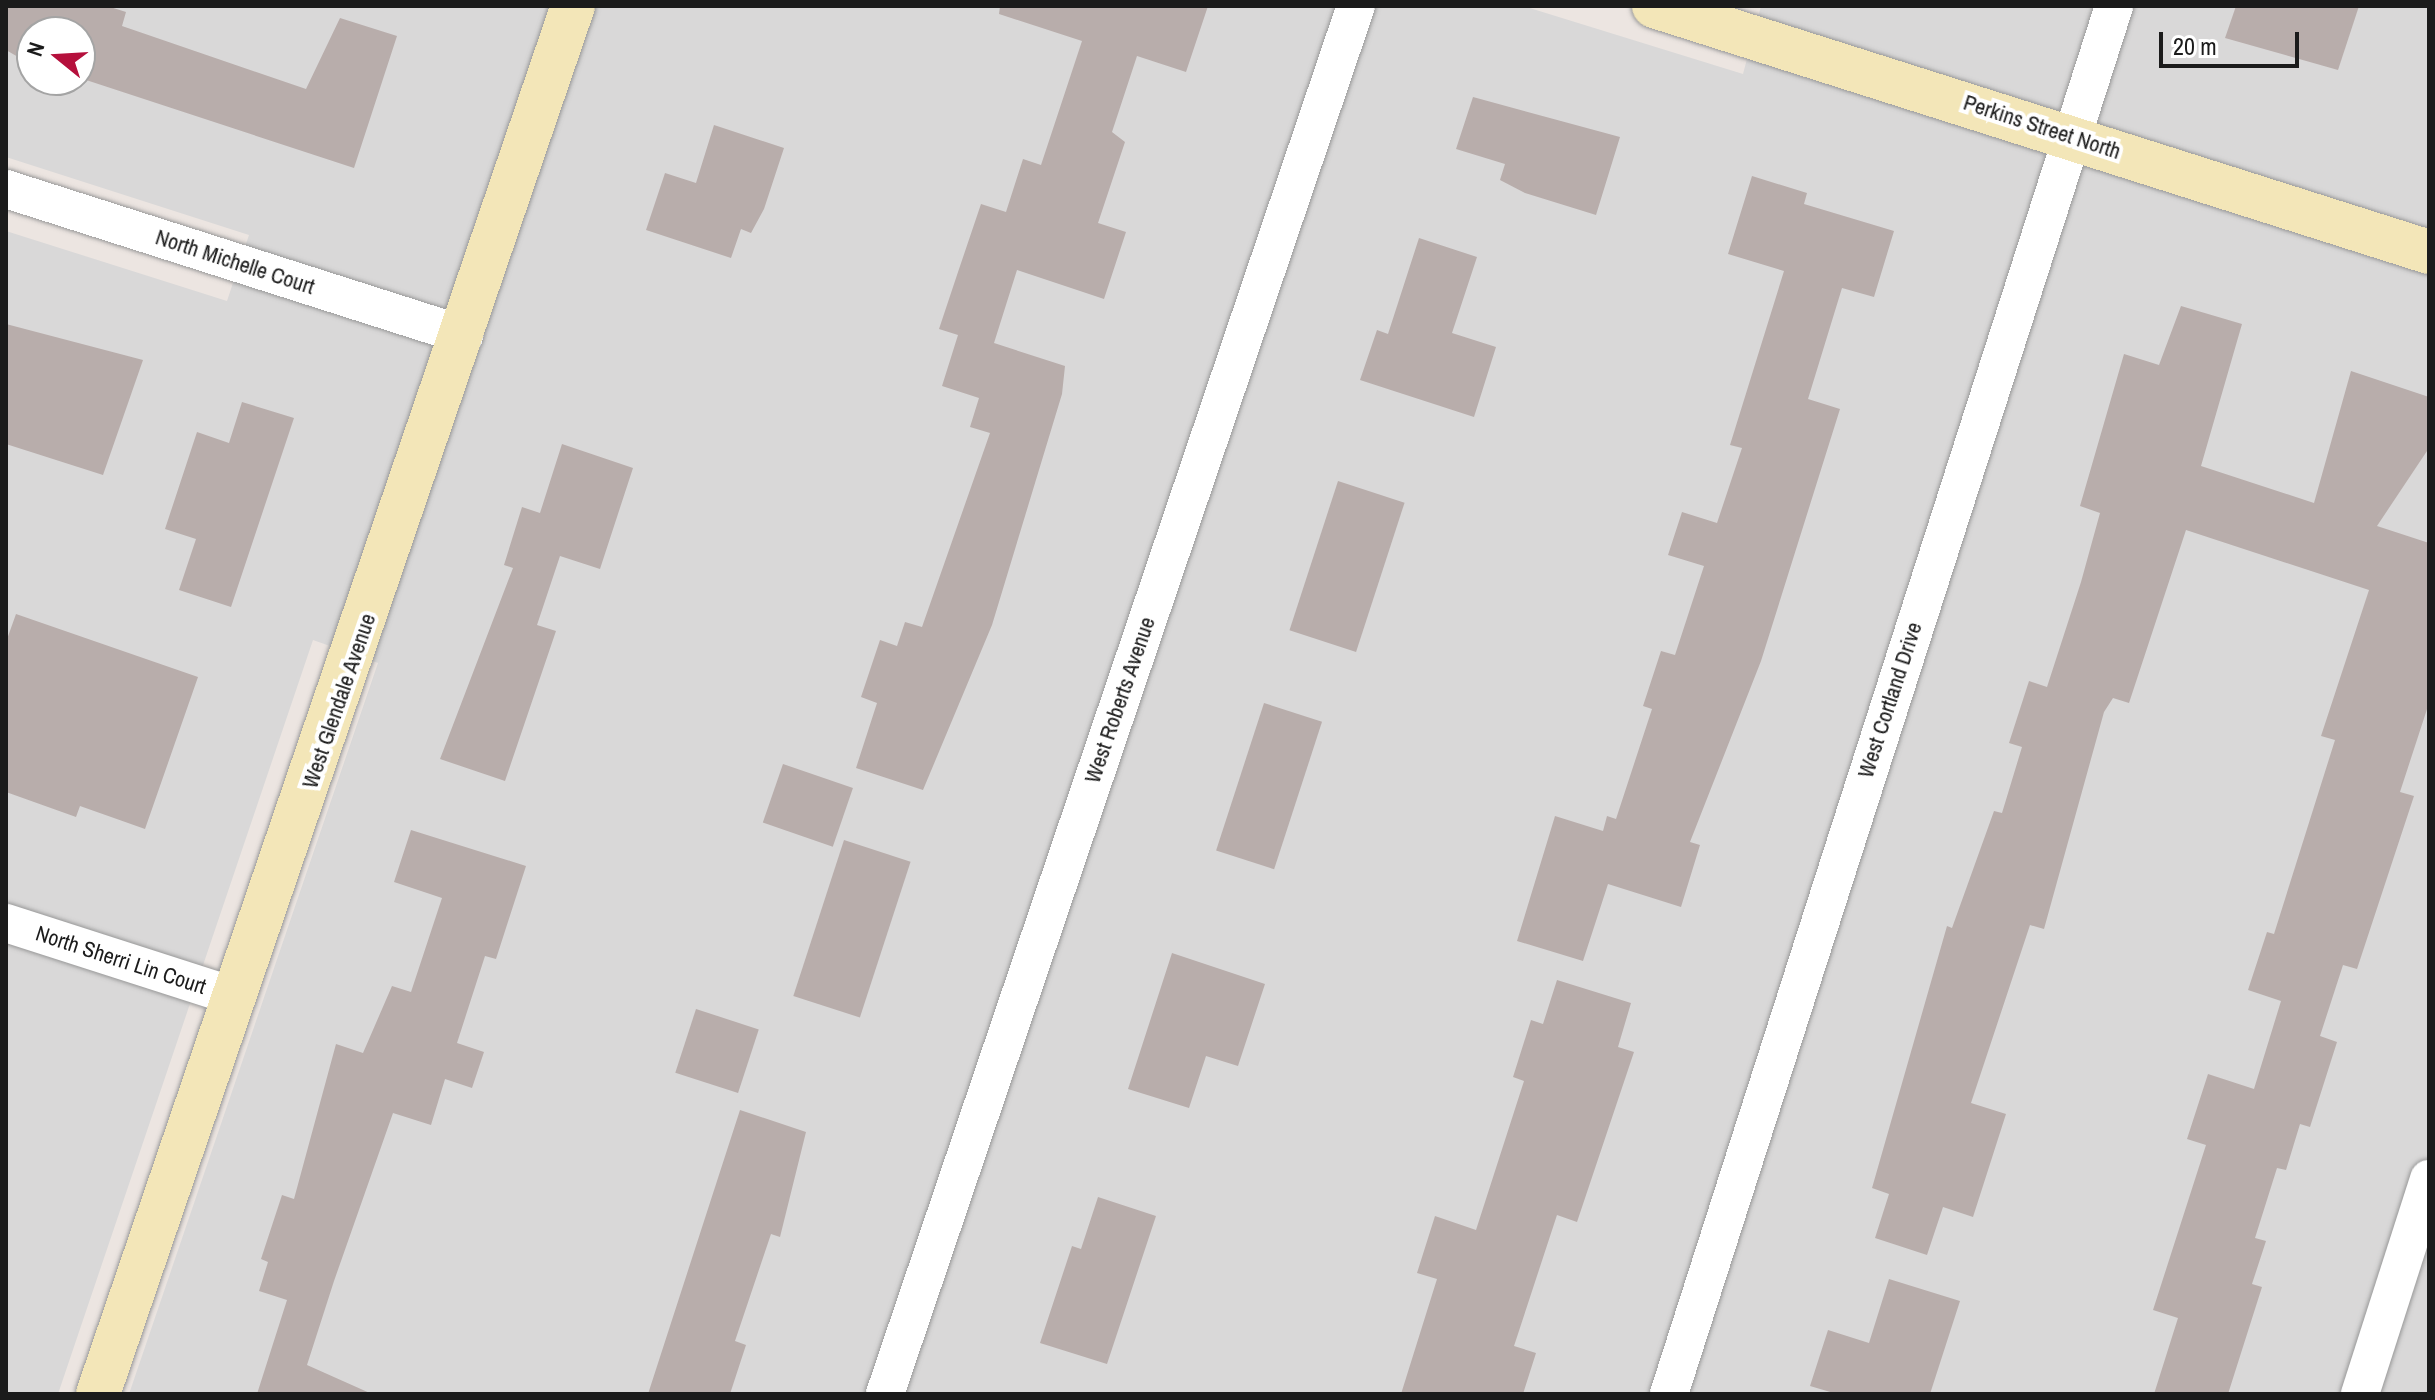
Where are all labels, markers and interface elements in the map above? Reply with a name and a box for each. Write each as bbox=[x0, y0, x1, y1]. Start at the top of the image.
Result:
north arrow bbox=[16, 16, 96, 96]
scale bar bbox=[2163, 16, 2303, 66]
text: 20 m bbox=[2173, 30, 2217, 62]
text: N bbox=[19, 38, 51, 60]
street label: Perkins Street North bbox=[1960, 89, 2124, 165]
street label: North Michelle Court bbox=[152, 224, 318, 300]
street label: West Glendale Avenue bbox=[297, 610, 381, 792]
street label: West Roberts Avenue bbox=[1079, 613, 1161, 787]
street label: West Cortland Drive bbox=[1852, 619, 1928, 781]
street label: North Sherri Lin Court bbox=[33, 920, 209, 1000]

